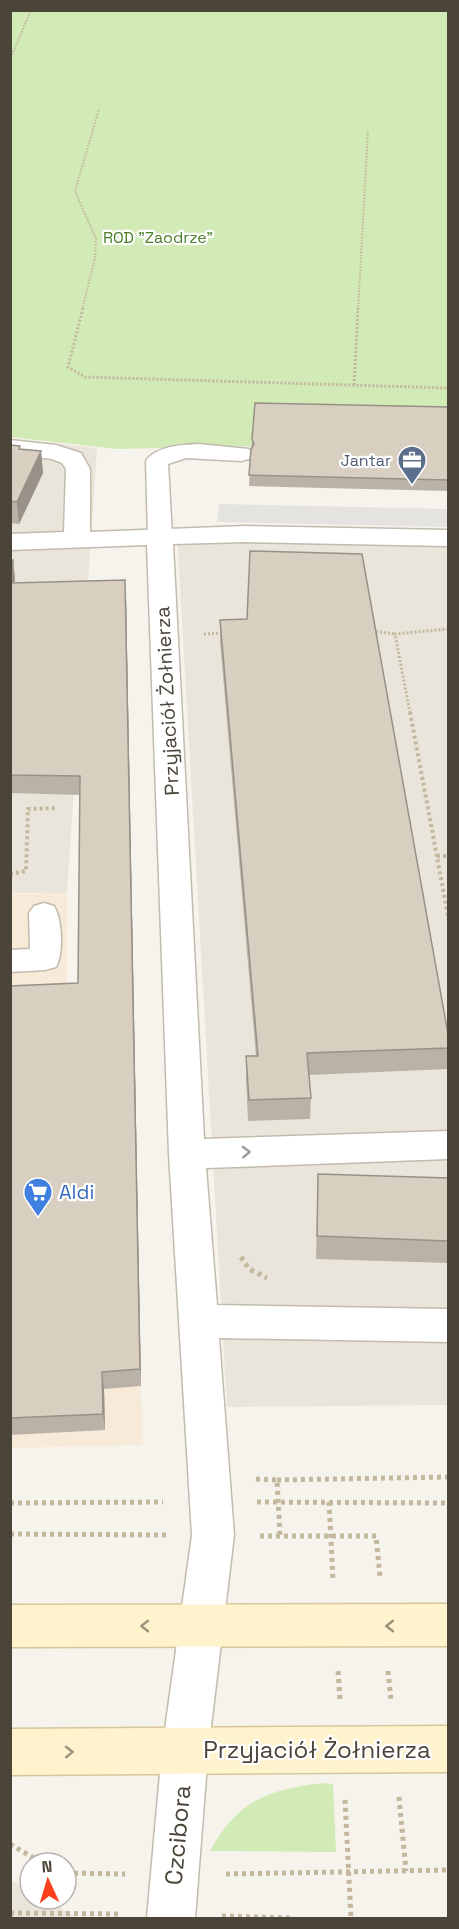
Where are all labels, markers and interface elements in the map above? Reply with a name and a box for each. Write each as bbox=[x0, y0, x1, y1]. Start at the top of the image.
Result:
park label: ROD "Zaodrze" bbox=[103, 227, 213, 248]
office icon: Jantar bbox=[396, 444, 428, 486]
place label: Jantar bbox=[341, 450, 391, 471]
street label: Przyjaciół Żołnierza bbox=[149, 606, 185, 796]
one-way arrow bbox=[241, 1146, 250, 1158]
supermarket icon: Aldi bbox=[22, 1176, 54, 1218]
place label: Aldi bbox=[59, 1179, 94, 1205]
one-way arrow bbox=[140, 1620, 149, 1632]
one-way arrow bbox=[386, 1620, 395, 1632]
street label: Przyjaciół Żołnierza bbox=[203, 1734, 431, 1765]
one-way arrow bbox=[64, 1746, 73, 1758]
street label: Czcibora bbox=[158, 1783, 197, 1886]
north arrow bbox=[18, 1851, 78, 1911]
text: N bbox=[41, 1856, 53, 1877]

